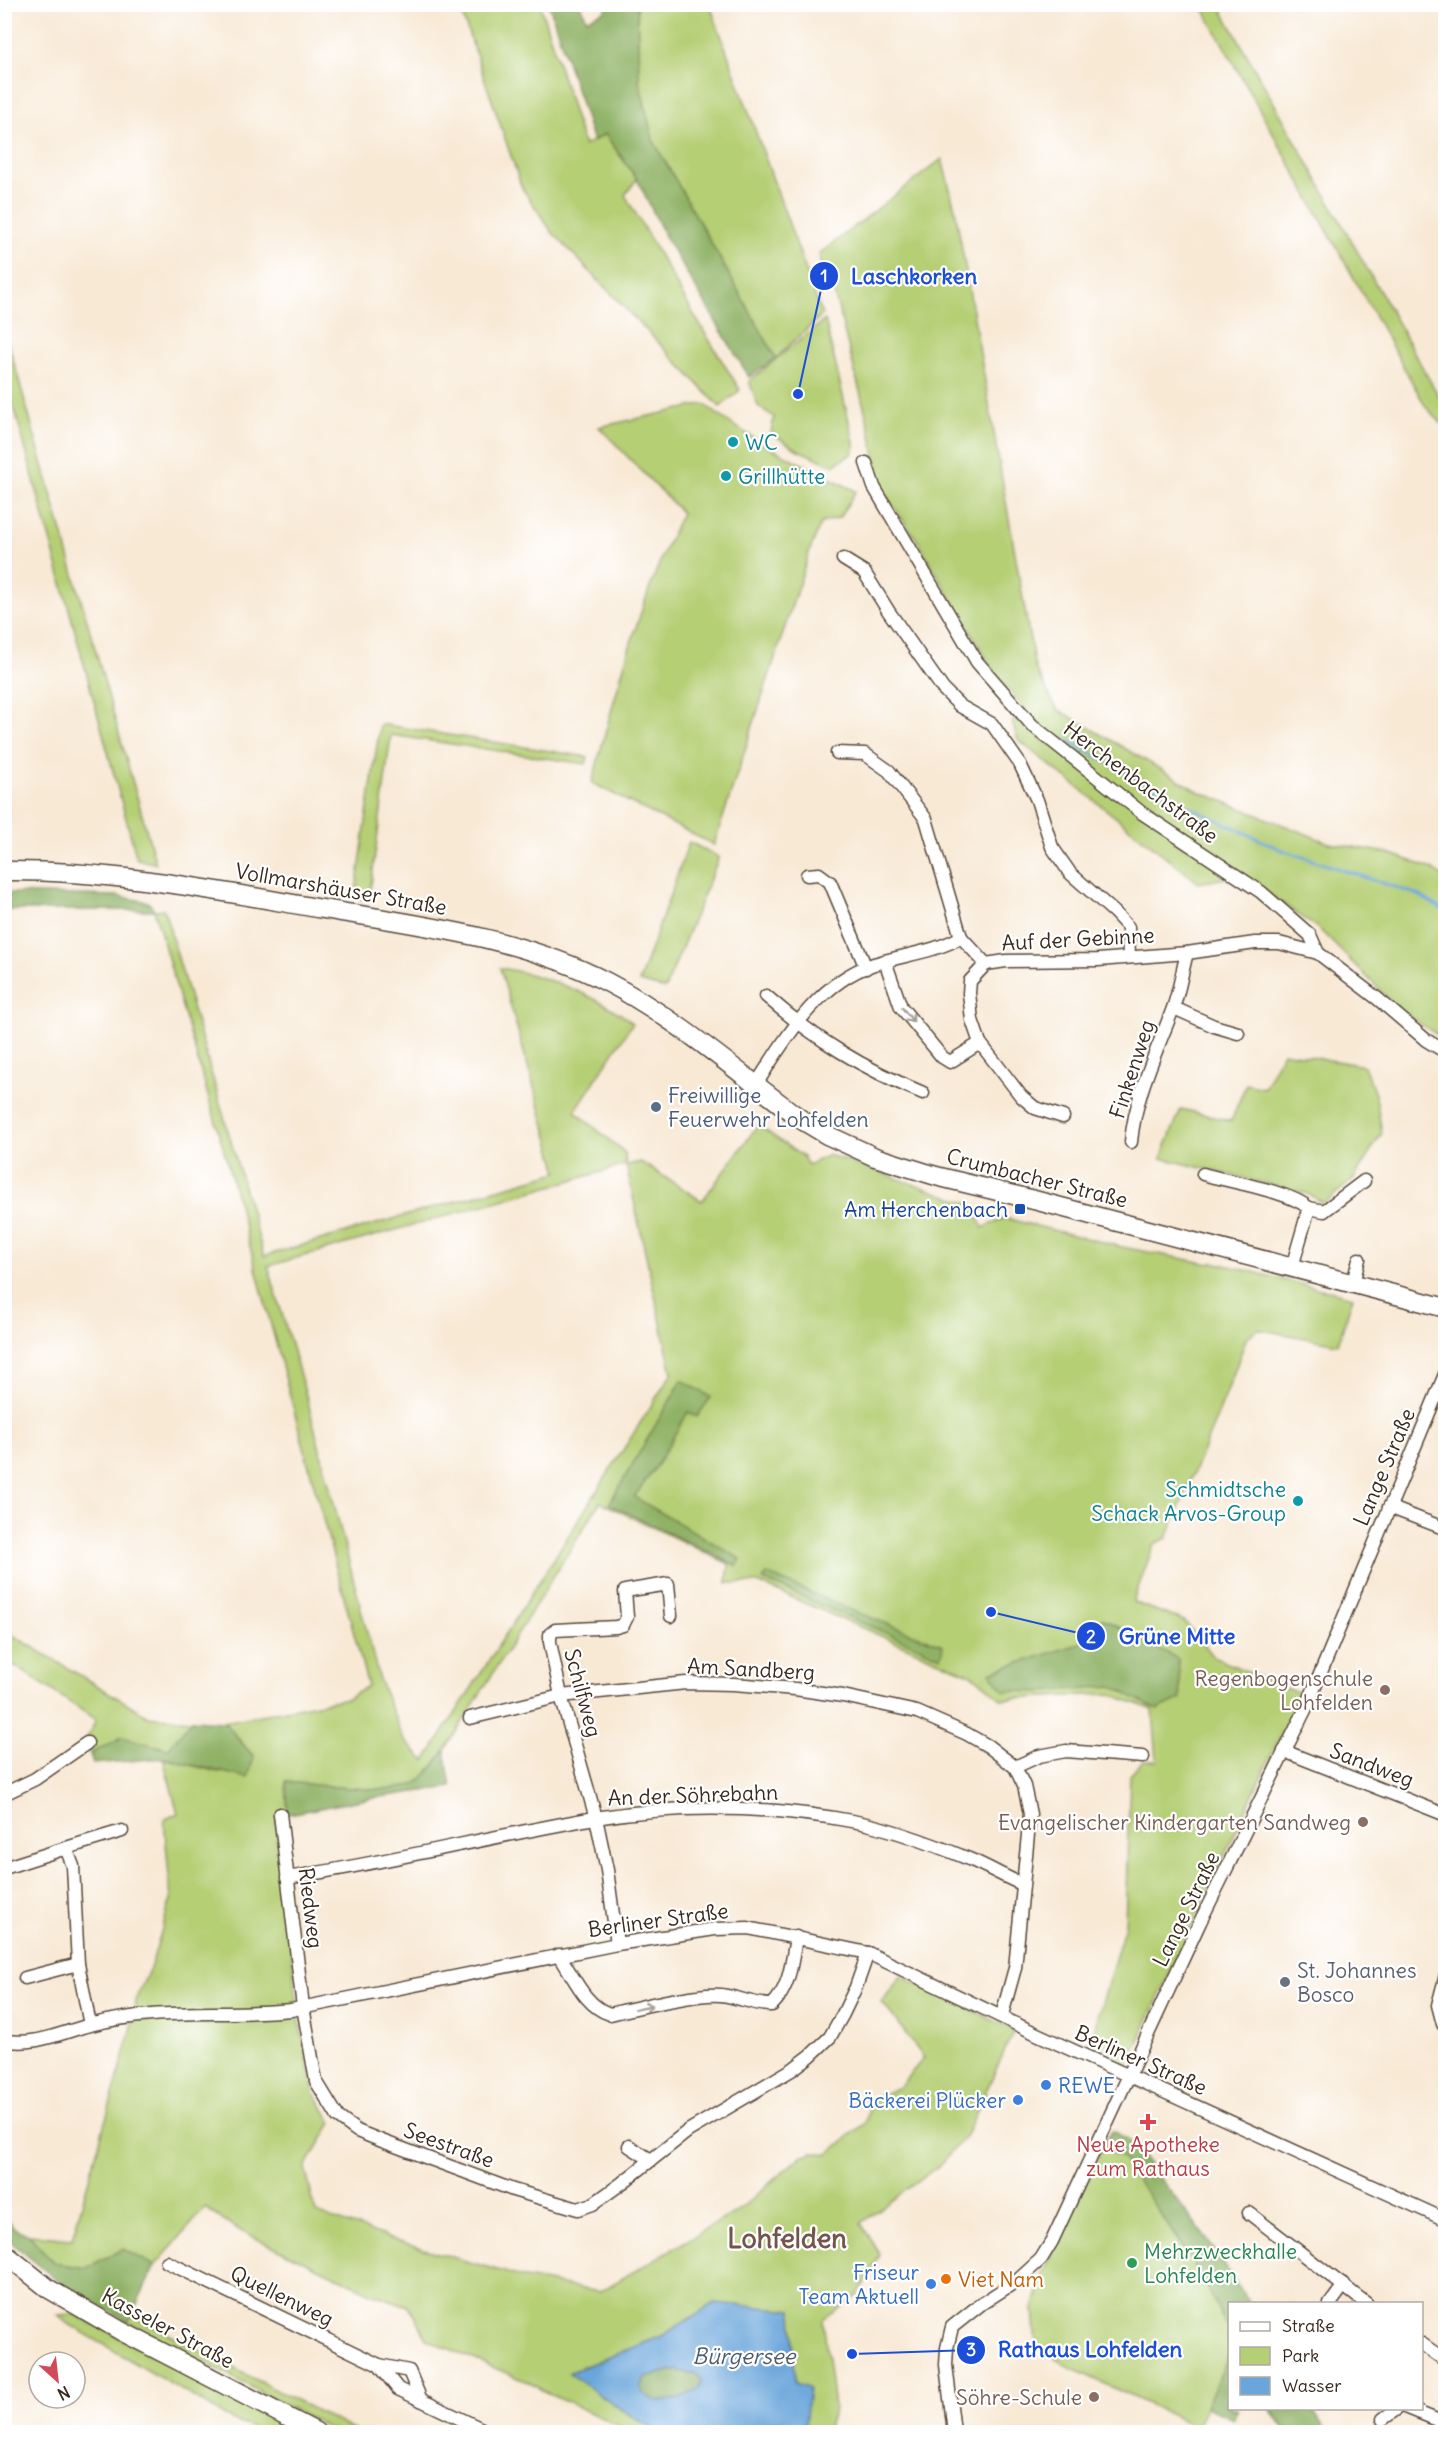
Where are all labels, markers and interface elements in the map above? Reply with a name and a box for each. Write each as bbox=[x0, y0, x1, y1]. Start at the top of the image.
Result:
callout: Laschkorken bbox=[809, 256, 989, 296]
text: Laschkorken bbox=[851, 262, 977, 290]
text: 1 bbox=[820, 264, 828, 287]
place label: WC bbox=[745, 429, 778, 456]
marker: WC bbox=[726, 435, 740, 449]
place label: Grillhütte bbox=[738, 463, 825, 490]
marker: Grillhütte bbox=[719, 469, 733, 483]
street label: Herchenbachstraße bbox=[1058, 715, 1224, 849]
street label: Vollmarshäuser Straße bbox=[233, 857, 449, 921]
street label: Auf der Gebinne bbox=[1001, 922, 1155, 956]
one-way arrow bbox=[901, 1006, 914, 1022]
street label: Finkenweg bbox=[1103, 1016, 1161, 1122]
place label: Freiwillige Feuerwehr Lohfelden bbox=[668, 1082, 869, 1133]
marker: Freiwillige Feuerwehr Lohfelden bbox=[649, 1100, 663, 1114]
street label: Crumbacher Straße bbox=[944, 1142, 1130, 1214]
place label: Am Herchenbach bbox=[844, 1196, 1008, 1223]
marker: Am Herchenbach bbox=[1013, 1202, 1027, 1216]
street label: Lange Straße bbox=[1347, 1404, 1421, 1530]
place label: Schmidtsche Schack Arvos-Group bbox=[1091, 1476, 1286, 1527]
marker: Schmidtsche Schack Arvos-Group bbox=[1291, 1494, 1305, 1508]
callout: Grüne Mitte bbox=[1076, 1616, 1247, 1656]
text: Grüne Mitte bbox=[1119, 1622, 1235, 1650]
text: 2 bbox=[1086, 1625, 1096, 1648]
street label: Schilfweg bbox=[558, 1646, 608, 1740]
street label: Am Sandberg bbox=[686, 1652, 816, 1686]
place label: Regenbogenschule Lohfelden bbox=[1194, 1665, 1373, 1716]
marker: Regenbogenschule Lohfelden bbox=[1378, 1683, 1392, 1697]
street label: Sandweg bbox=[1326, 1737, 1418, 1793]
street label: An der Söhrebahn bbox=[607, 1779, 779, 1811]
place label: Evangelischer Kindergarten Sandweg bbox=[998, 1809, 1351, 1836]
marker: Evangelischer Kindergarten Sandweg bbox=[1356, 1815, 1370, 1829]
street label: Lange Straße bbox=[1146, 1847, 1226, 1971]
street label: Riedweg bbox=[293, 1866, 329, 1950]
street label: Berliner Straße bbox=[586, 1897, 730, 1943]
place label: St. Johannes Bosco bbox=[1297, 1957, 1416, 2008]
marker: St. Johannes Bosco bbox=[1278, 1975, 1292, 1989]
one-way arrow bbox=[634, 2001, 653, 2013]
street label: Berliner Straße bbox=[1071, 2019, 1211, 2101]
place label: REWE bbox=[1058, 2072, 1115, 2099]
marker: REWE bbox=[1039, 2078, 1053, 2092]
place label: Bäckerei Plücker bbox=[848, 2087, 1006, 2114]
marker: Bäckerei Plücker bbox=[1011, 2093, 1025, 2107]
marker: Neue Apotheke zum Rathaus bbox=[1141, 2115, 1155, 2129]
street label: Seestraße bbox=[400, 2116, 498, 2174]
place label: Neue Apotheke zum Rathaus bbox=[1076, 2131, 1220, 2182]
district label: Lohfelden bbox=[727, 2221, 847, 2255]
place label: Mehrzweckhalle Lohfelden bbox=[1144, 2238, 1297, 2289]
marker: Mehrzweckhalle Lohfelden bbox=[1125, 2256, 1139, 2270]
street label: Quellenweg bbox=[226, 2259, 338, 2333]
place label: Friseur Team Aktuell bbox=[799, 2259, 919, 2310]
place label: Viet Nam bbox=[958, 2266, 1044, 2293]
marker: Viet Nam bbox=[939, 2272, 953, 2286]
marker: Friseur Team Aktuell bbox=[924, 2277, 938, 2291]
street label: Kasseler Straße bbox=[97, 2282, 239, 2374]
legend bbox=[1228, 2302, 1423, 2410]
text: Straße bbox=[1282, 2314, 1335, 2337]
callout: Rathaus Lohfelden bbox=[956, 2330, 1195, 2370]
text: Rathaus Lohfelden bbox=[998, 2335, 1183, 2363]
text: 3 bbox=[966, 2338, 976, 2361]
water label: Bürgersee bbox=[693, 2342, 798, 2370]
text: Park bbox=[1282, 2344, 1319, 2367]
north arrow bbox=[27, 2350, 87, 2410]
text: Wasser bbox=[1282, 2374, 1342, 2397]
text: N bbox=[54, 2382, 73, 2405]
place label: Söhre-Schule bbox=[956, 2384, 1082, 2411]
marker: Söhre-Schule bbox=[1087, 2390, 1101, 2404]

